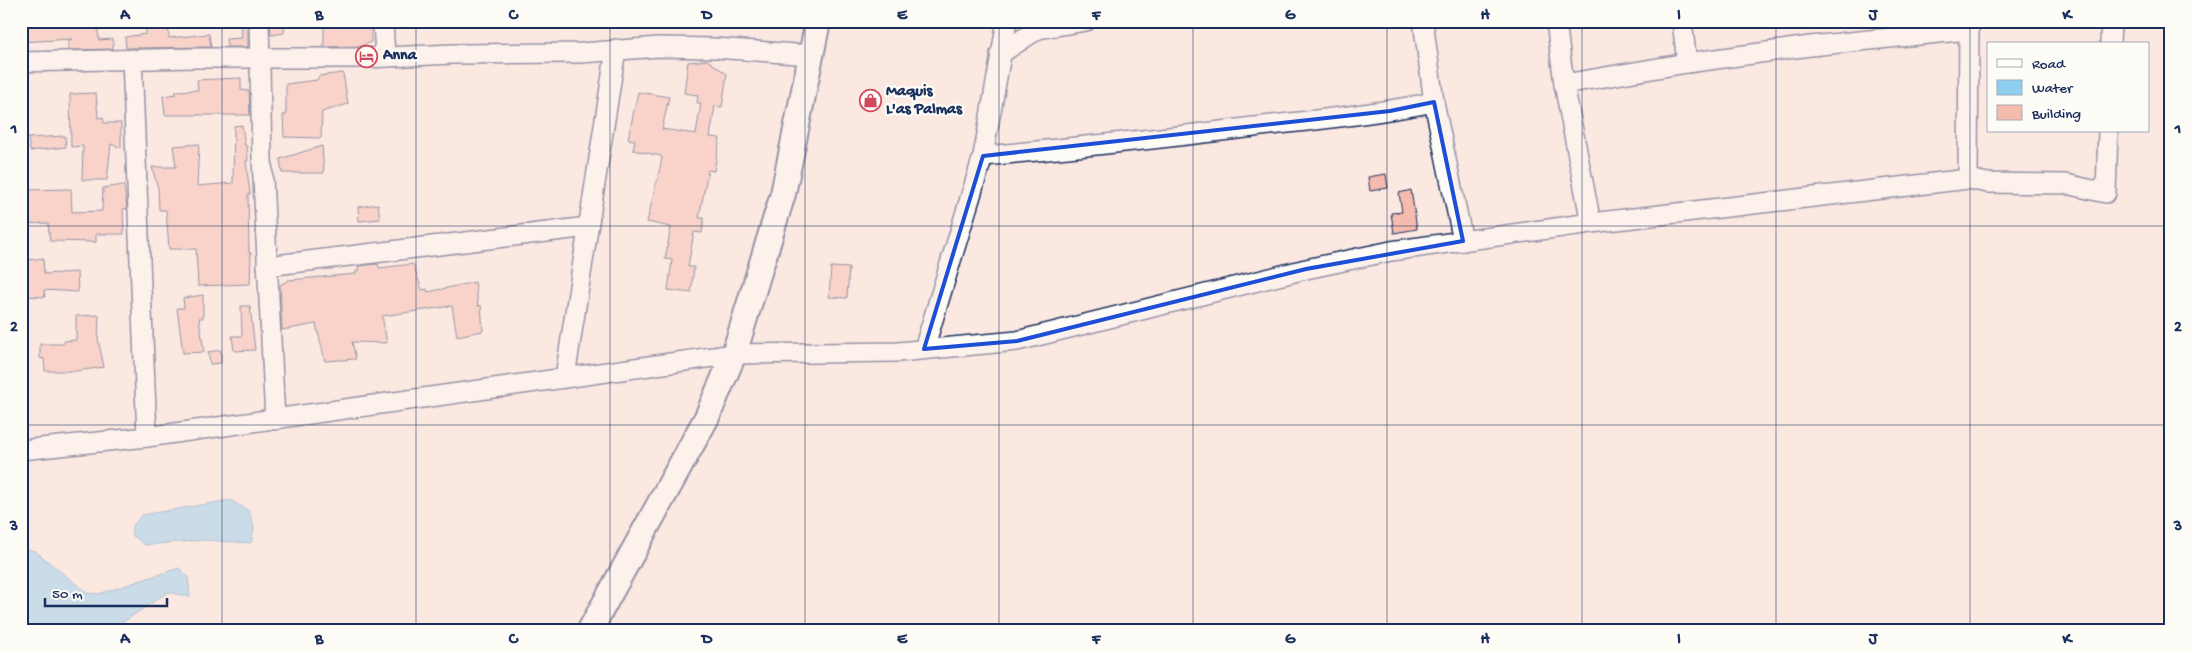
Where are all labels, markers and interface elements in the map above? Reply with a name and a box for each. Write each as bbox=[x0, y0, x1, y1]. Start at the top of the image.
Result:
text: A bbox=[119, 7, 131, 26]
text: B bbox=[314, 7, 324, 26]
text: C bbox=[508, 7, 519, 26]
text: D bbox=[700, 7, 713, 26]
text: E bbox=[897, 7, 908, 26]
text: F bbox=[1091, 7, 1102, 26]
text: G bbox=[1285, 7, 1296, 26]
text: H bbox=[1480, 7, 1490, 26]
text: I bbox=[1677, 7, 1681, 26]
text: J bbox=[1868, 7, 1879, 26]
text: K bbox=[2062, 7, 2074, 26]
legend bbox=[1987, 42, 2150, 132]
hotel icon: Anna bbox=[355, 44, 379, 68]
place label: Anna bbox=[382, 47, 418, 66]
text: Road bbox=[2032, 56, 2066, 74]
text: Water bbox=[2032, 80, 2074, 98]
place label: Maquis L'as Palmas bbox=[886, 83, 963, 120]
shop icon: Maquis L'as Palmas bbox=[858, 89, 882, 113]
text: Building bbox=[2031, 106, 2081, 124]
text: 1 bbox=[10, 121, 17, 140]
text: 1 bbox=[2174, 121, 2181, 140]
text: 2 bbox=[10, 319, 18, 338]
text: 2 bbox=[2174, 319, 2182, 338]
text: 3 bbox=[9, 518, 18, 537]
text: 3 bbox=[2173, 518, 2182, 537]
scale bar bbox=[45, 576, 168, 608]
text: 50 m bbox=[52, 586, 83, 604]
text: A bbox=[119, 631, 131, 650]
text: B bbox=[314, 631, 324, 650]
text: C bbox=[508, 631, 519, 650]
text: D bbox=[700, 631, 713, 650]
text: E bbox=[897, 631, 908, 650]
text: F bbox=[1091, 631, 1102, 650]
text: G bbox=[1285, 631, 1296, 650]
text: H bbox=[1480, 631, 1490, 650]
text: I bbox=[1677, 631, 1681, 650]
text: J bbox=[1868, 631, 1879, 650]
text: K bbox=[2062, 631, 2074, 650]

